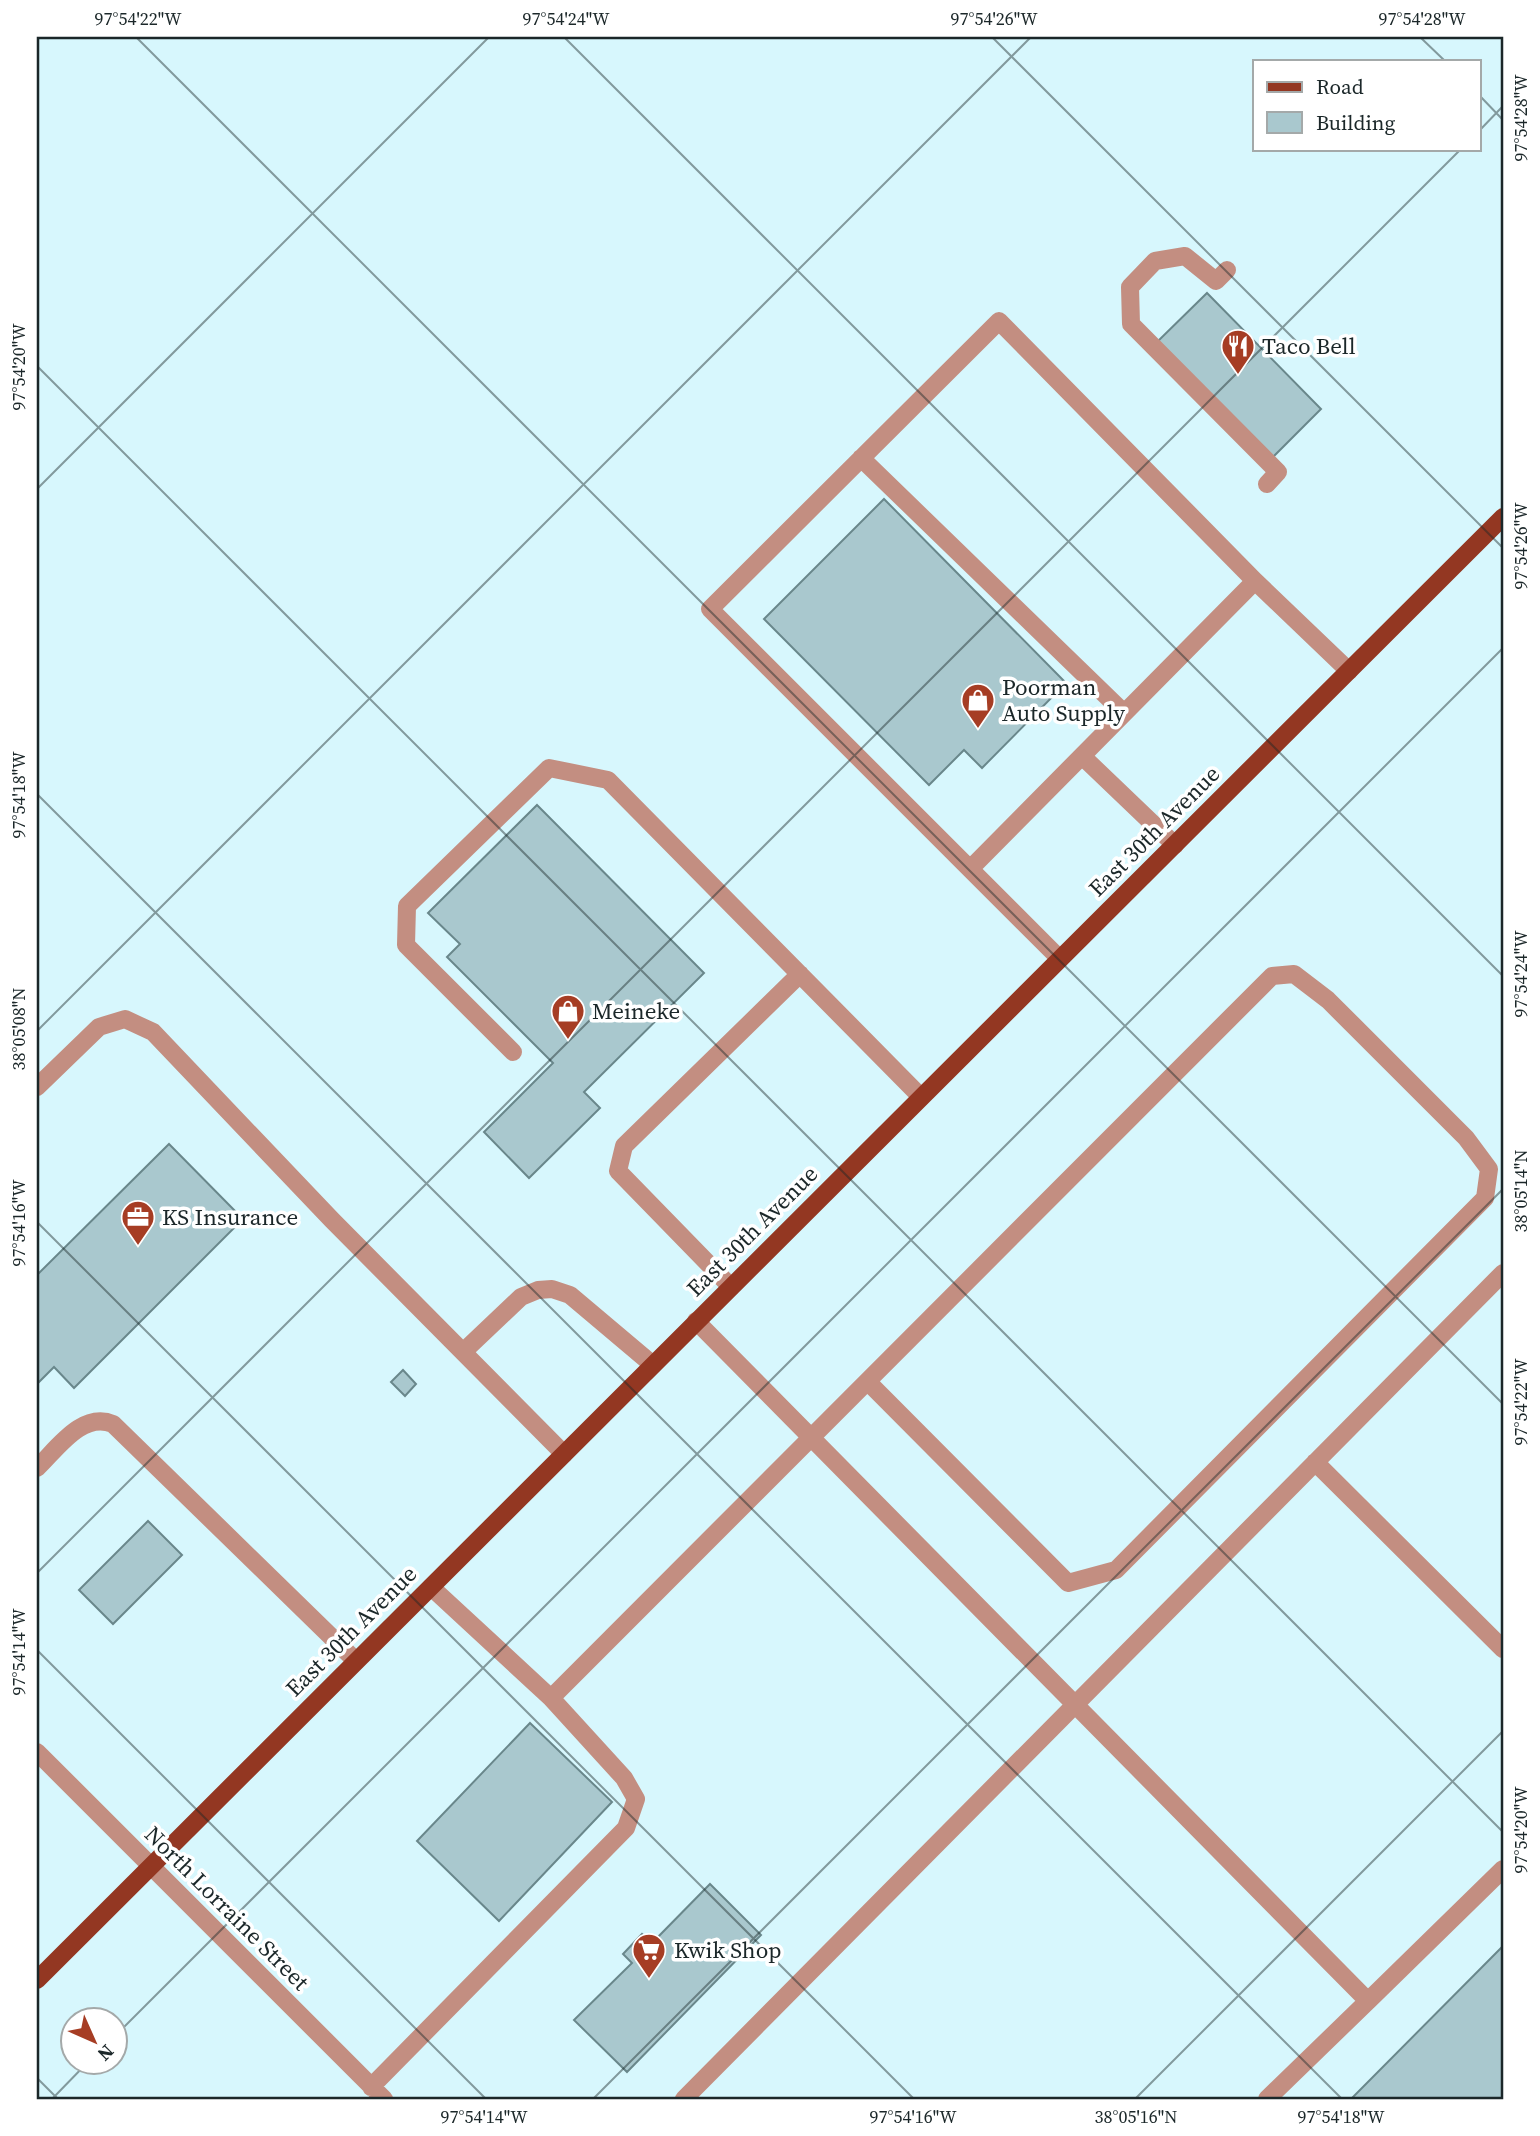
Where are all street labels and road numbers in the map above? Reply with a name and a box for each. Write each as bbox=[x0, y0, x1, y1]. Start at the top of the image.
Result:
street label: East 30th Avenue bbox=[1081, 758, 1227, 904]
street label: East 30th Avenue bbox=[679, 1158, 825, 1304]
street label: East 30th Avenue bbox=[278, 1558, 424, 1704]
street label: North Lorraine Street bbox=[138, 1819, 317, 1998]

